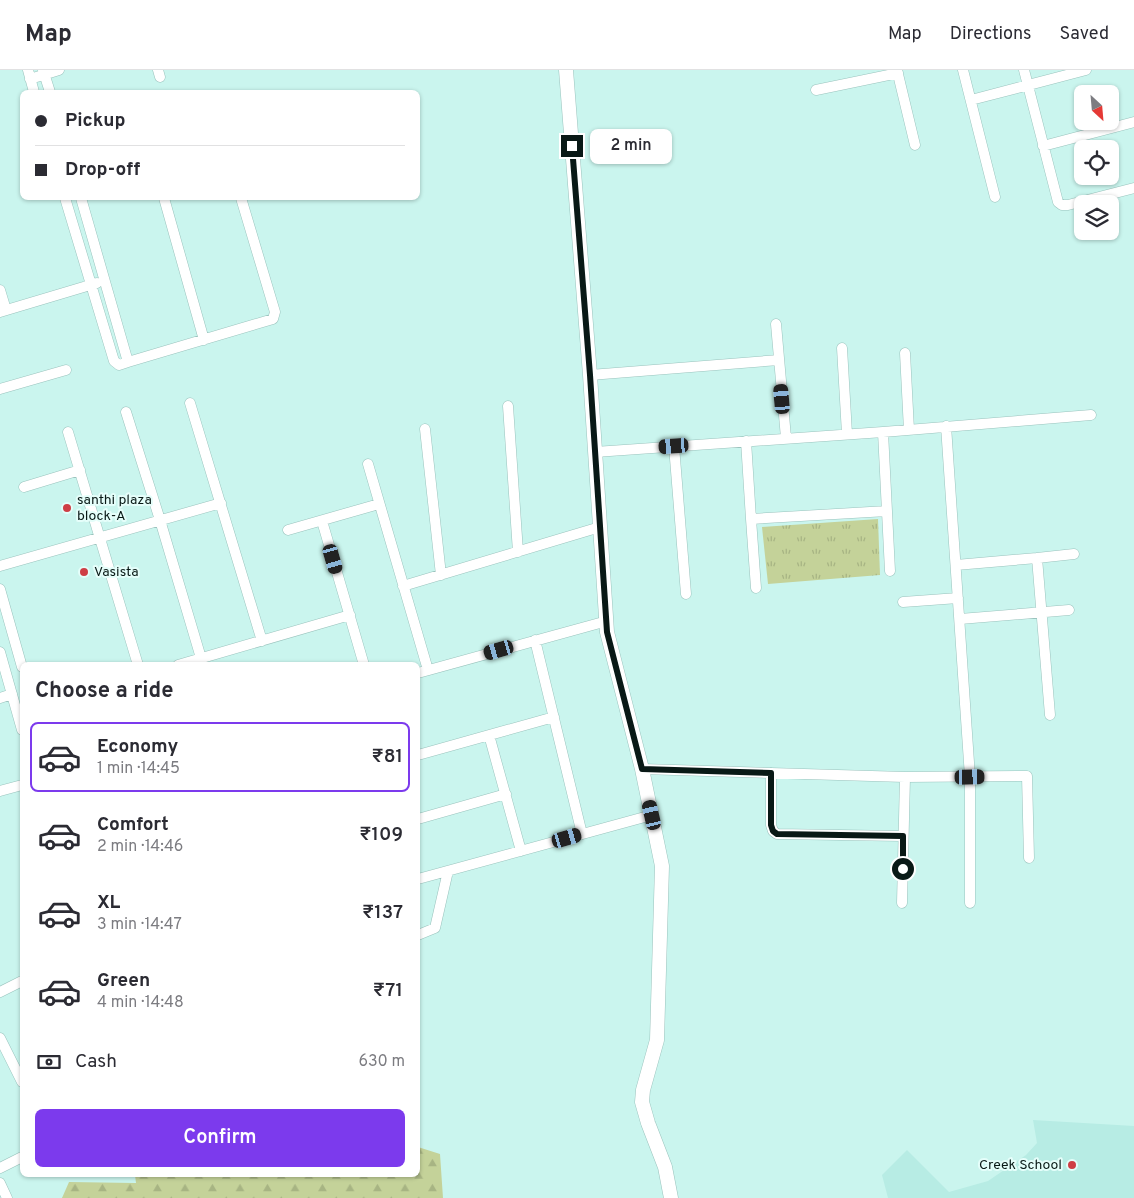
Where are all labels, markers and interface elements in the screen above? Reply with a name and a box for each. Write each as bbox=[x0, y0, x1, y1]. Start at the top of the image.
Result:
text: Map bbox=[25, 20, 72, 50]
text: Map bbox=[888, 23, 922, 46]
text: Directions bbox=[950, 23, 1032, 46]
text: Saved bbox=[1060, 23, 1109, 46]
north arrow bbox=[1074, 85, 1119, 130]
map controls bbox=[1074, 85, 1119, 240]
text: Pickup bbox=[65, 109, 125, 133]
callout: 2 min bbox=[590, 128, 672, 164]
route end bbox=[561, 135, 583, 157]
text: 2 min bbox=[610, 136, 652, 156]
button: locate bbox=[1074, 140, 1119, 185]
text: Drop-off bbox=[65, 158, 140, 182]
button: layers bbox=[1074, 195, 1119, 240]
car bbox=[773, 383, 790, 415]
car bbox=[658, 437, 689, 455]
place label: santhi plaza block-A bbox=[77, 492, 152, 525]
marker: santhi plaza block-A bbox=[61, 502, 73, 514]
car bbox=[321, 543, 344, 575]
place label: Vasista bbox=[94, 564, 139, 581]
marker: Vasista bbox=[78, 566, 90, 578]
car bbox=[482, 639, 515, 661]
text: Choose a ride bbox=[35, 678, 173, 705]
icon: car bbox=[37, 735, 82, 780]
text: Economy bbox=[97, 735, 178, 759]
text: ₹81 bbox=[371, 745, 403, 769]
text: 1 min · 14:45 bbox=[97, 759, 180, 779]
car bbox=[954, 769, 985, 785]
car bbox=[641, 799, 662, 831]
icon: car bbox=[37, 813, 82, 858]
text: Comfort bbox=[97, 813, 169, 837]
text: ₹109 bbox=[359, 823, 403, 847]
car bbox=[550, 827, 583, 849]
text: 2 min · 14:46 bbox=[97, 837, 183, 857]
route start bbox=[892, 858, 914, 880]
icon: car bbox=[37, 891, 82, 936]
text: XL bbox=[97, 891, 120, 915]
text: ₹137 bbox=[362, 901, 403, 925]
text: 3 min · 14:47 bbox=[97, 915, 182, 935]
icon: car bbox=[37, 969, 82, 1014]
text: Green bbox=[97, 969, 150, 993]
text: ₹71 bbox=[373, 979, 403, 1003]
text: 4 min · 14:48 bbox=[97, 993, 184, 1013]
icon: cash bbox=[35, 1048, 63, 1076]
text: Cash bbox=[75, 1050, 117, 1074]
text: 630 m bbox=[358, 1052, 405, 1072]
button: Confirm bbox=[35, 1109, 405, 1167]
place label: Creek School bbox=[979, 1157, 1062, 1174]
marker: Creek School bbox=[1066, 1159, 1078, 1171]

